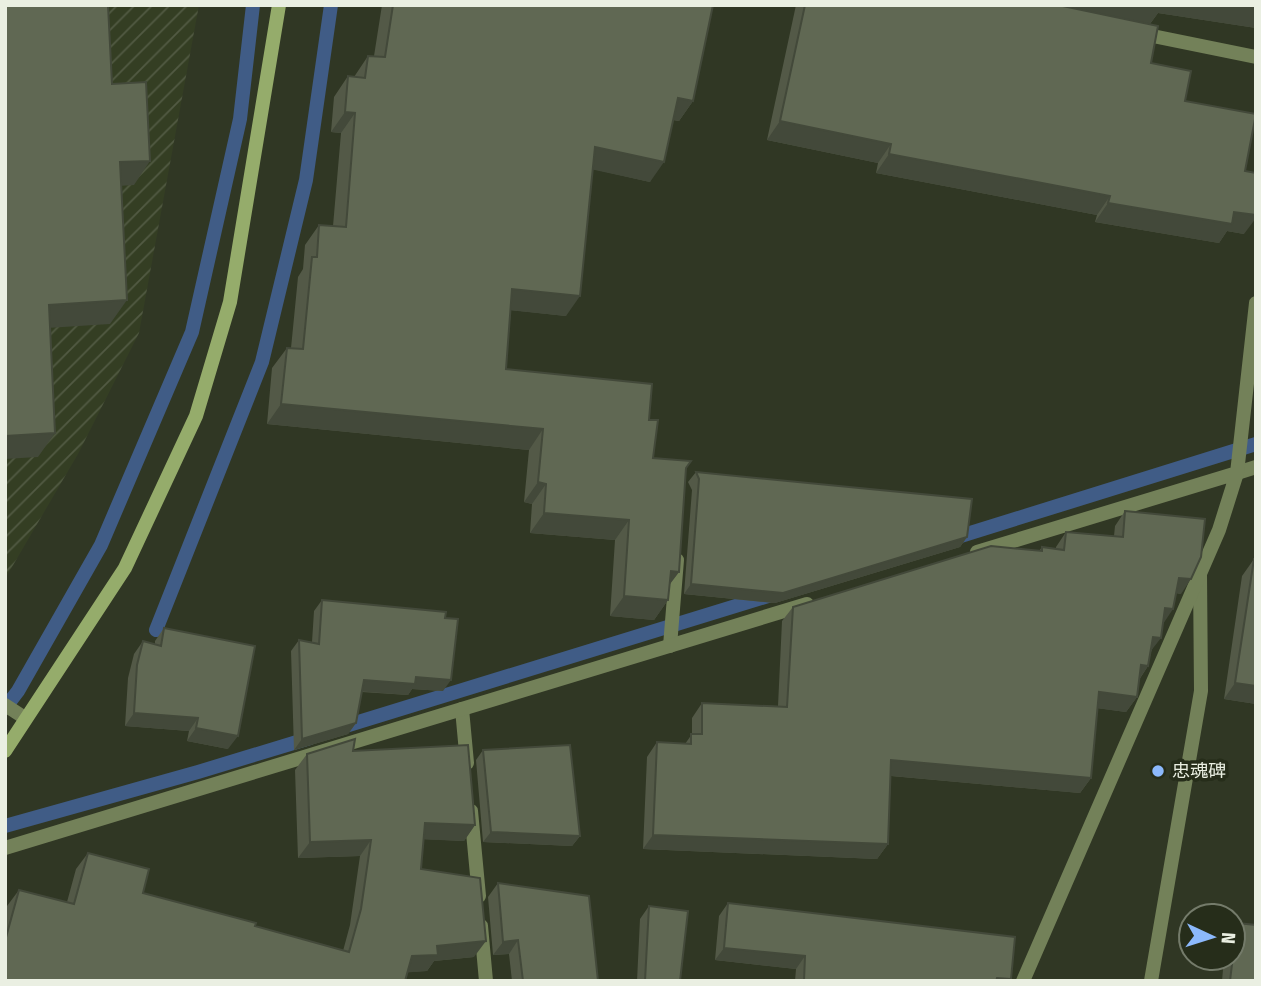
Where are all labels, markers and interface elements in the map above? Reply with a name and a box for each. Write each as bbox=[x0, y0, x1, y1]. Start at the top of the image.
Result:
place label: 忠魂碑 bbox=[1172, 760, 1226, 782]
marker: 忠魂碑 bbox=[1150, 763, 1166, 779]
north arrow bbox=[1177, 902, 1247, 972]
text: N bbox=[1217, 932, 1240, 945]

